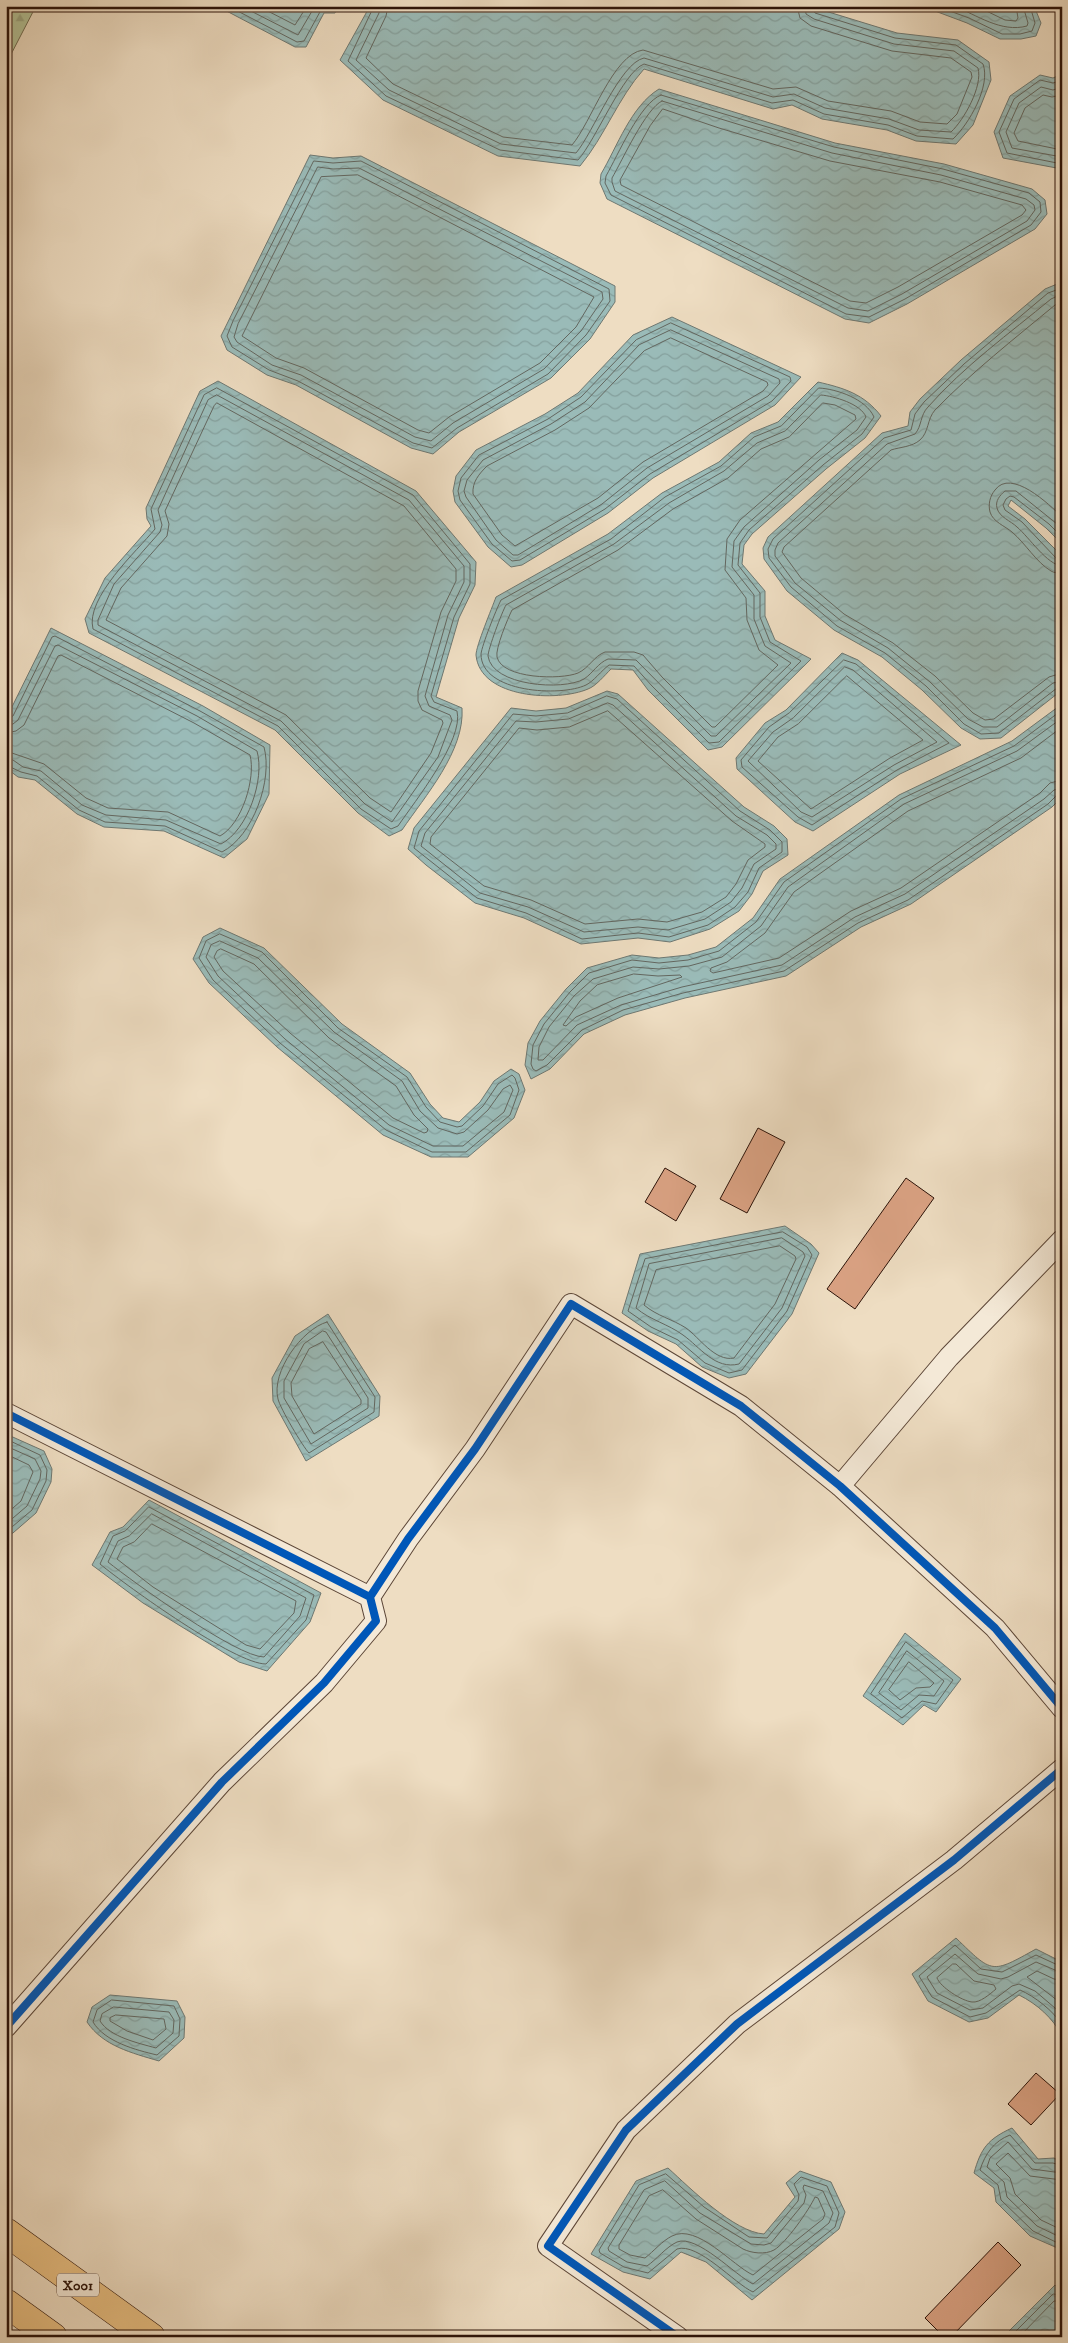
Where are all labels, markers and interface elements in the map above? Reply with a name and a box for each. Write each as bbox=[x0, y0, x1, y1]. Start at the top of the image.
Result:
road number: X001 bbox=[57, 2274, 99, 2296]

